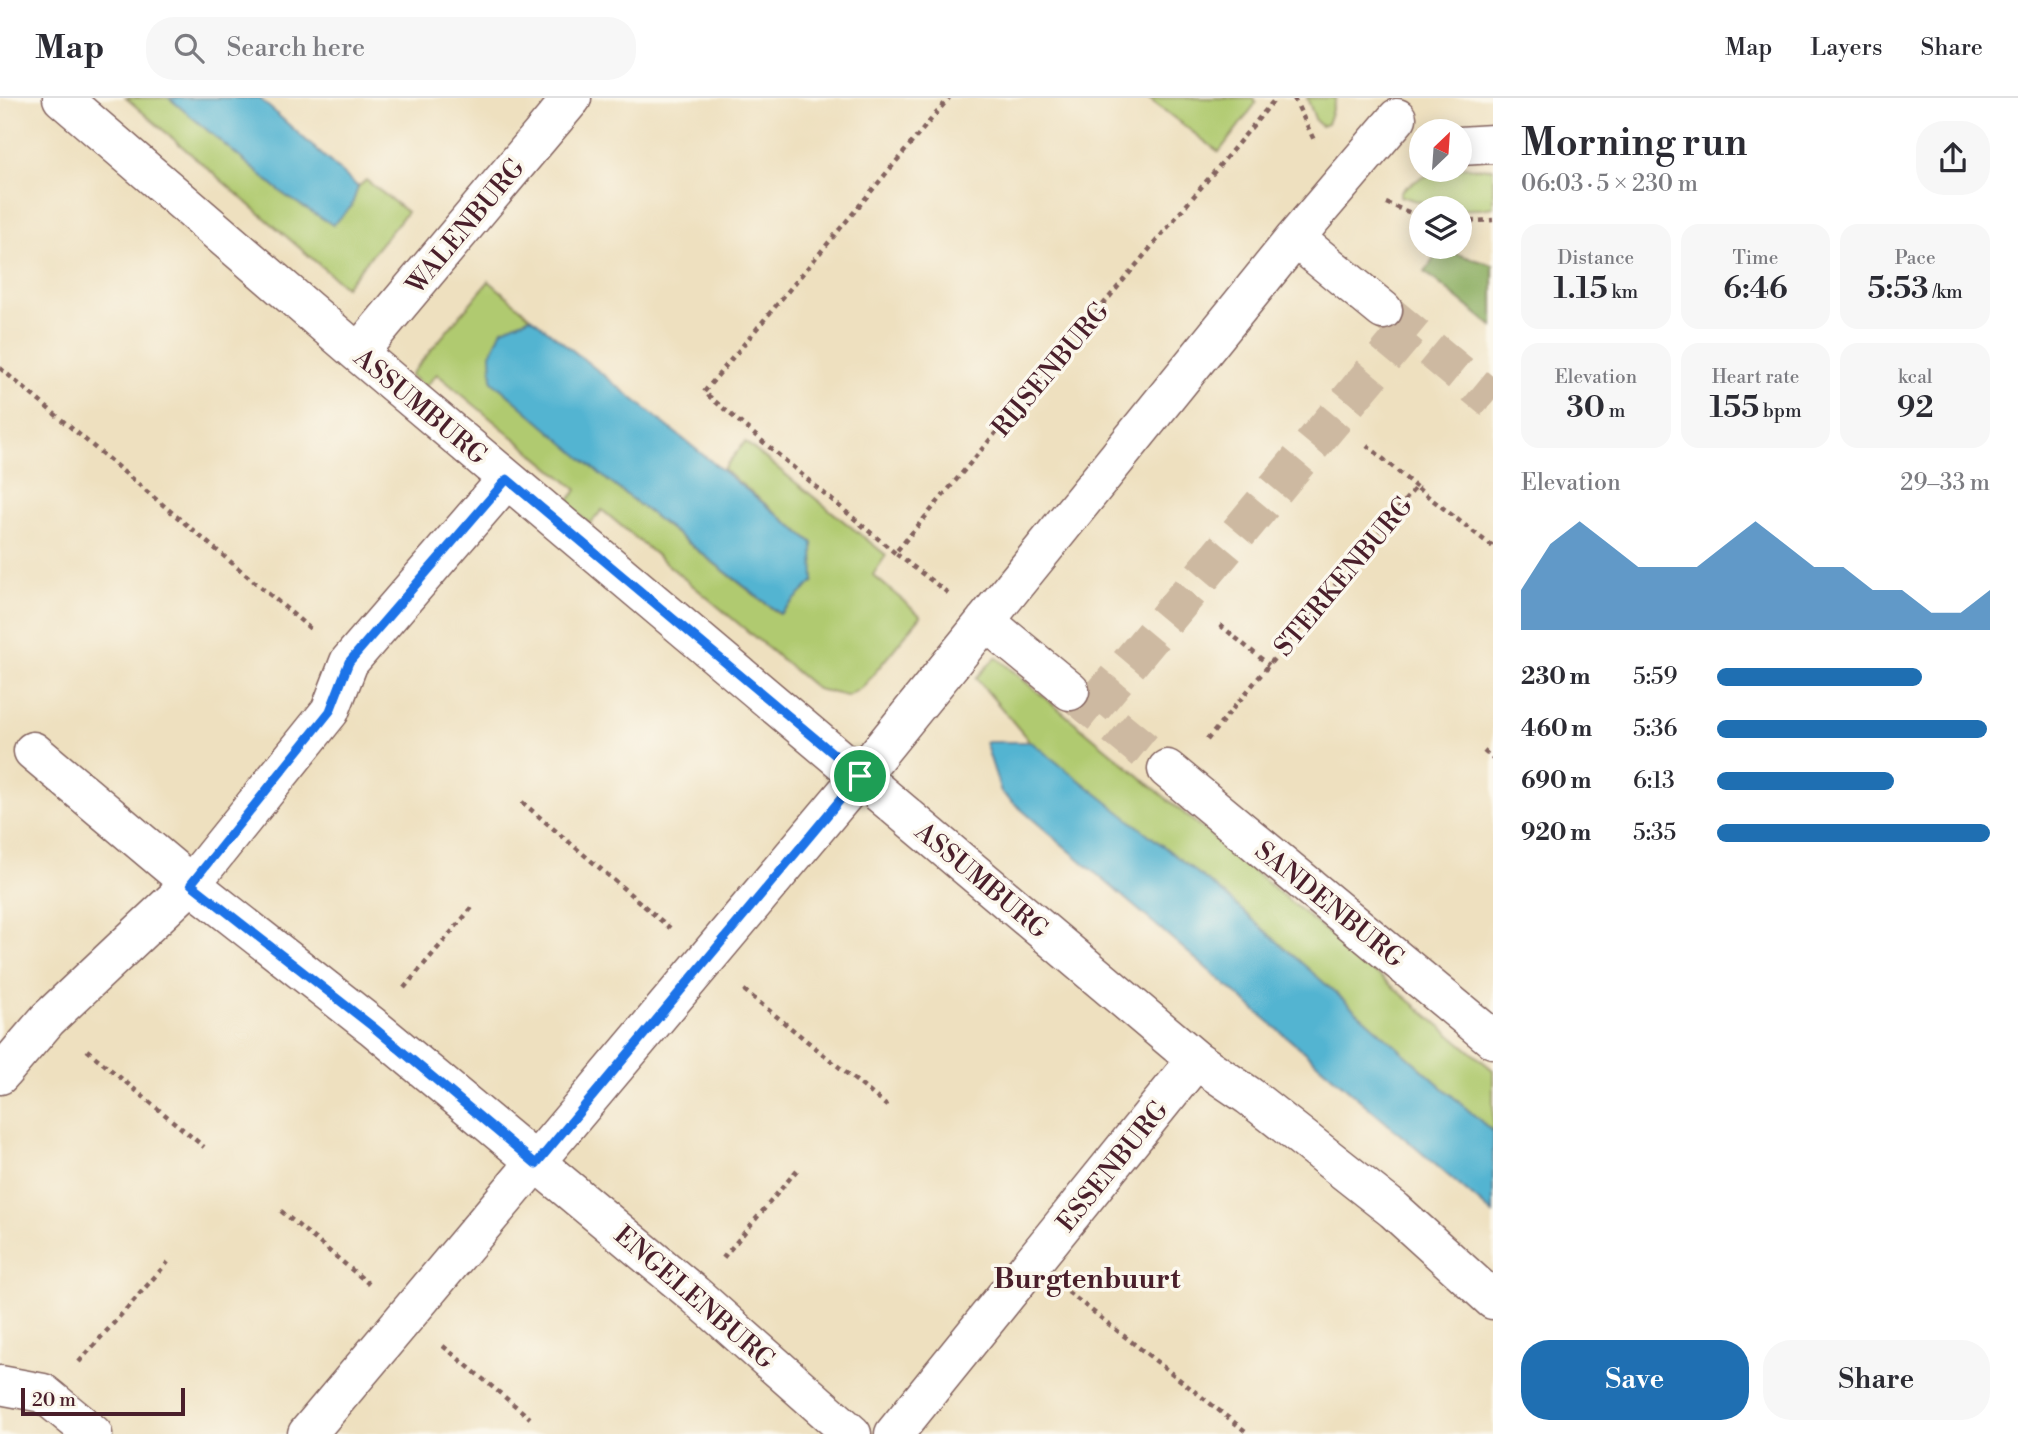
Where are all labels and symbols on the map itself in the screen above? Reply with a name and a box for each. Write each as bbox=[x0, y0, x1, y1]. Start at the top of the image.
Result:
north arrow bbox=[1409, 119, 1472, 182]
street label: WALENBURG bbox=[399, 152, 532, 302]
street label: RIJSENBURG bbox=[985, 296, 1116, 443]
street label: ASSUMBURG bbox=[347, 341, 493, 472]
street label: STERKENBURG bbox=[1268, 490, 1420, 663]
pin bbox=[830, 746, 890, 806]
street label: ASSUMBURG bbox=[908, 815, 1054, 946]
street label: SANDENBURG bbox=[1248, 835, 1410, 975]
street label: ESSENBURG bbox=[1050, 1095, 1175, 1239]
street label: ENGELENBURG bbox=[608, 1219, 781, 1376]
district label: Burgtenbuurt bbox=[994, 1262, 1181, 1297]
scale bar bbox=[21, 1385, 186, 1417]

